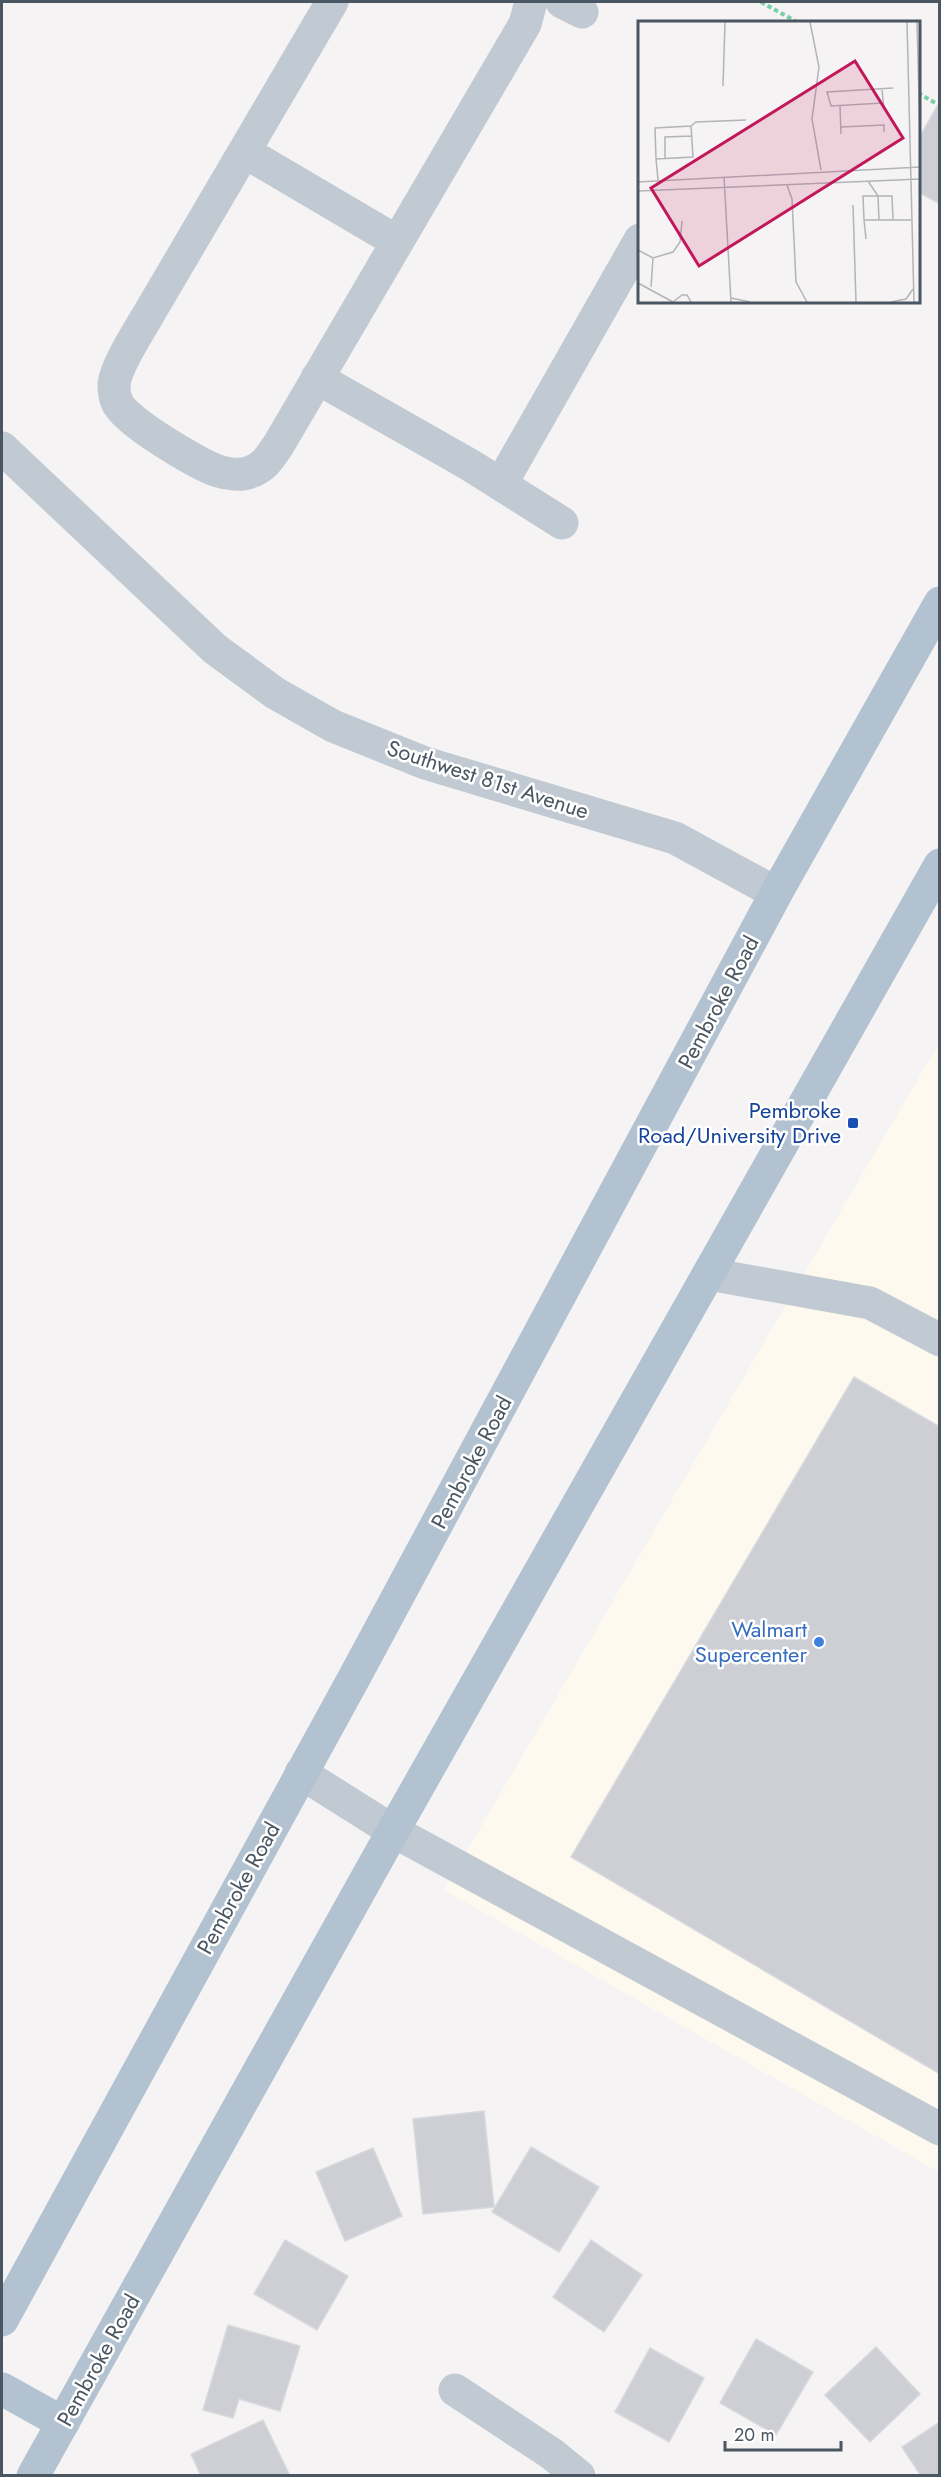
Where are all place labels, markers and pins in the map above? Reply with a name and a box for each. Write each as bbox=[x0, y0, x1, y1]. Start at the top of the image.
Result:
place label: Pembroke Road/University Drive bbox=[638, 1094, 841, 1151]
marker: Pembroke Road/University Drive bbox=[846, 1116, 860, 1130]
place label: Walmart Supercenter bbox=[695, 1613, 808, 1670]
marker: Walmart Supercenter bbox=[812, 1635, 826, 1649]

